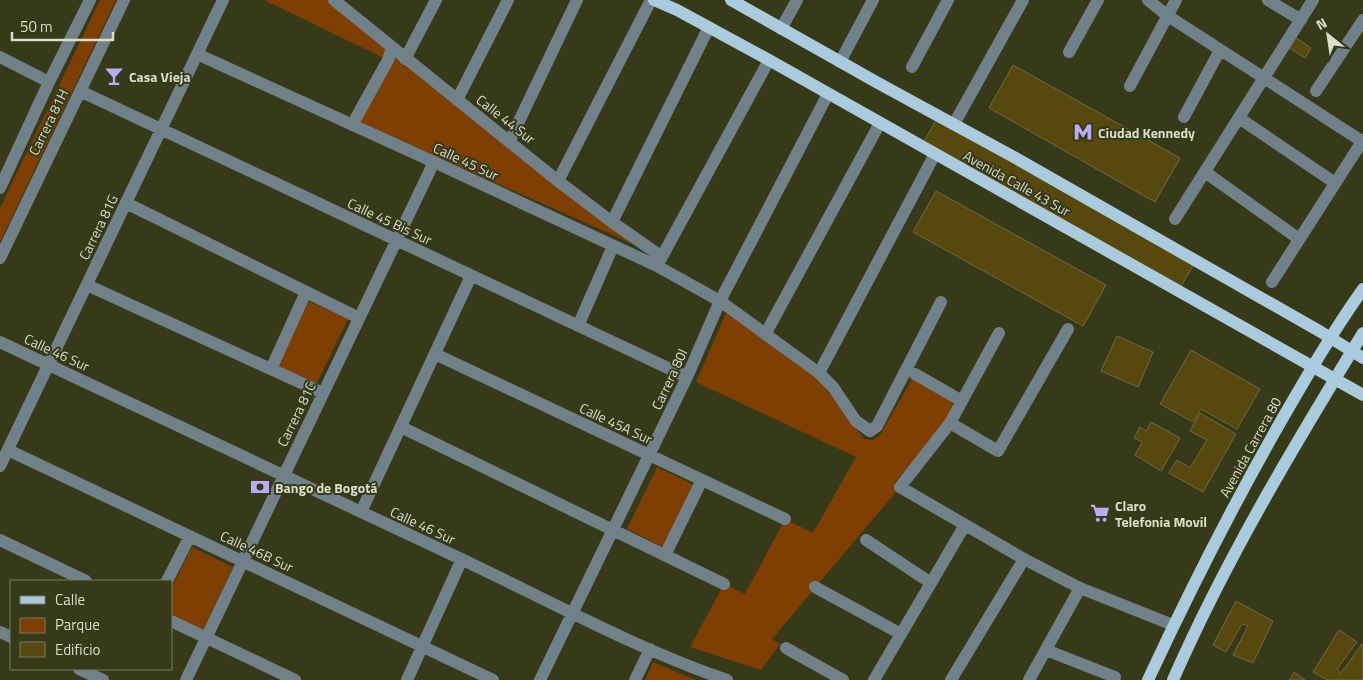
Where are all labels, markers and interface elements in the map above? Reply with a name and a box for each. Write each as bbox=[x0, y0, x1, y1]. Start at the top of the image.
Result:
scale bar bbox=[12, 10, 114, 42]
north arrow bbox=[1303, 10, 1353, 60]
text: N bbox=[1312, 12, 1331, 35]
text: 50 m bbox=[20, 15, 53, 38]
bar icon: Casa Vieja bbox=[103, 65, 125, 87]
place label: Casa Vieja bbox=[129, 66, 191, 87]
street label: Carrera 81H bbox=[23, 85, 73, 159]
street label: Calle 44 Sur bbox=[472, 89, 540, 149]
metro station icon: Ciudad Kennedy bbox=[1072, 121, 1094, 143]
place label: Ciudad Kennedy bbox=[1098, 122, 1195, 143]
street label: Calle 45 Sur bbox=[430, 137, 502, 185]
street label: Avenida Calle 43 Sur bbox=[960, 145, 1075, 221]
street label: Carrera 81G bbox=[73, 191, 123, 263]
street label: Calle 45 Bis Sur bbox=[344, 192, 436, 250]
street label: Calle 46 Sur bbox=[21, 328, 93, 376]
street label: Carrera 80I bbox=[646, 345, 692, 413]
street label: Carrera 81C bbox=[271, 378, 321, 450]
street label: Avenida Carrera 80 bbox=[1214, 393, 1286, 501]
street label: Calle 45A Sur bbox=[576, 397, 656, 449]
bank icon: Bango de Bogotá bbox=[249, 476, 271, 498]
place label: Bango de Bogotá bbox=[275, 477, 377, 498]
place label: Claro Telefonia Movil bbox=[1115, 495, 1207, 532]
street label: Calle 46 Sur bbox=[387, 501, 459, 549]
supermarket icon: Claro Telefonia Movil bbox=[1089, 502, 1111, 524]
street label: Calle 46B Sur bbox=[217, 525, 297, 577]
legend bbox=[10, 580, 172, 670]
text: Calle bbox=[55, 588, 85, 611]
text: Parque bbox=[55, 613, 100, 636]
text: Edificio bbox=[55, 638, 100, 661]

